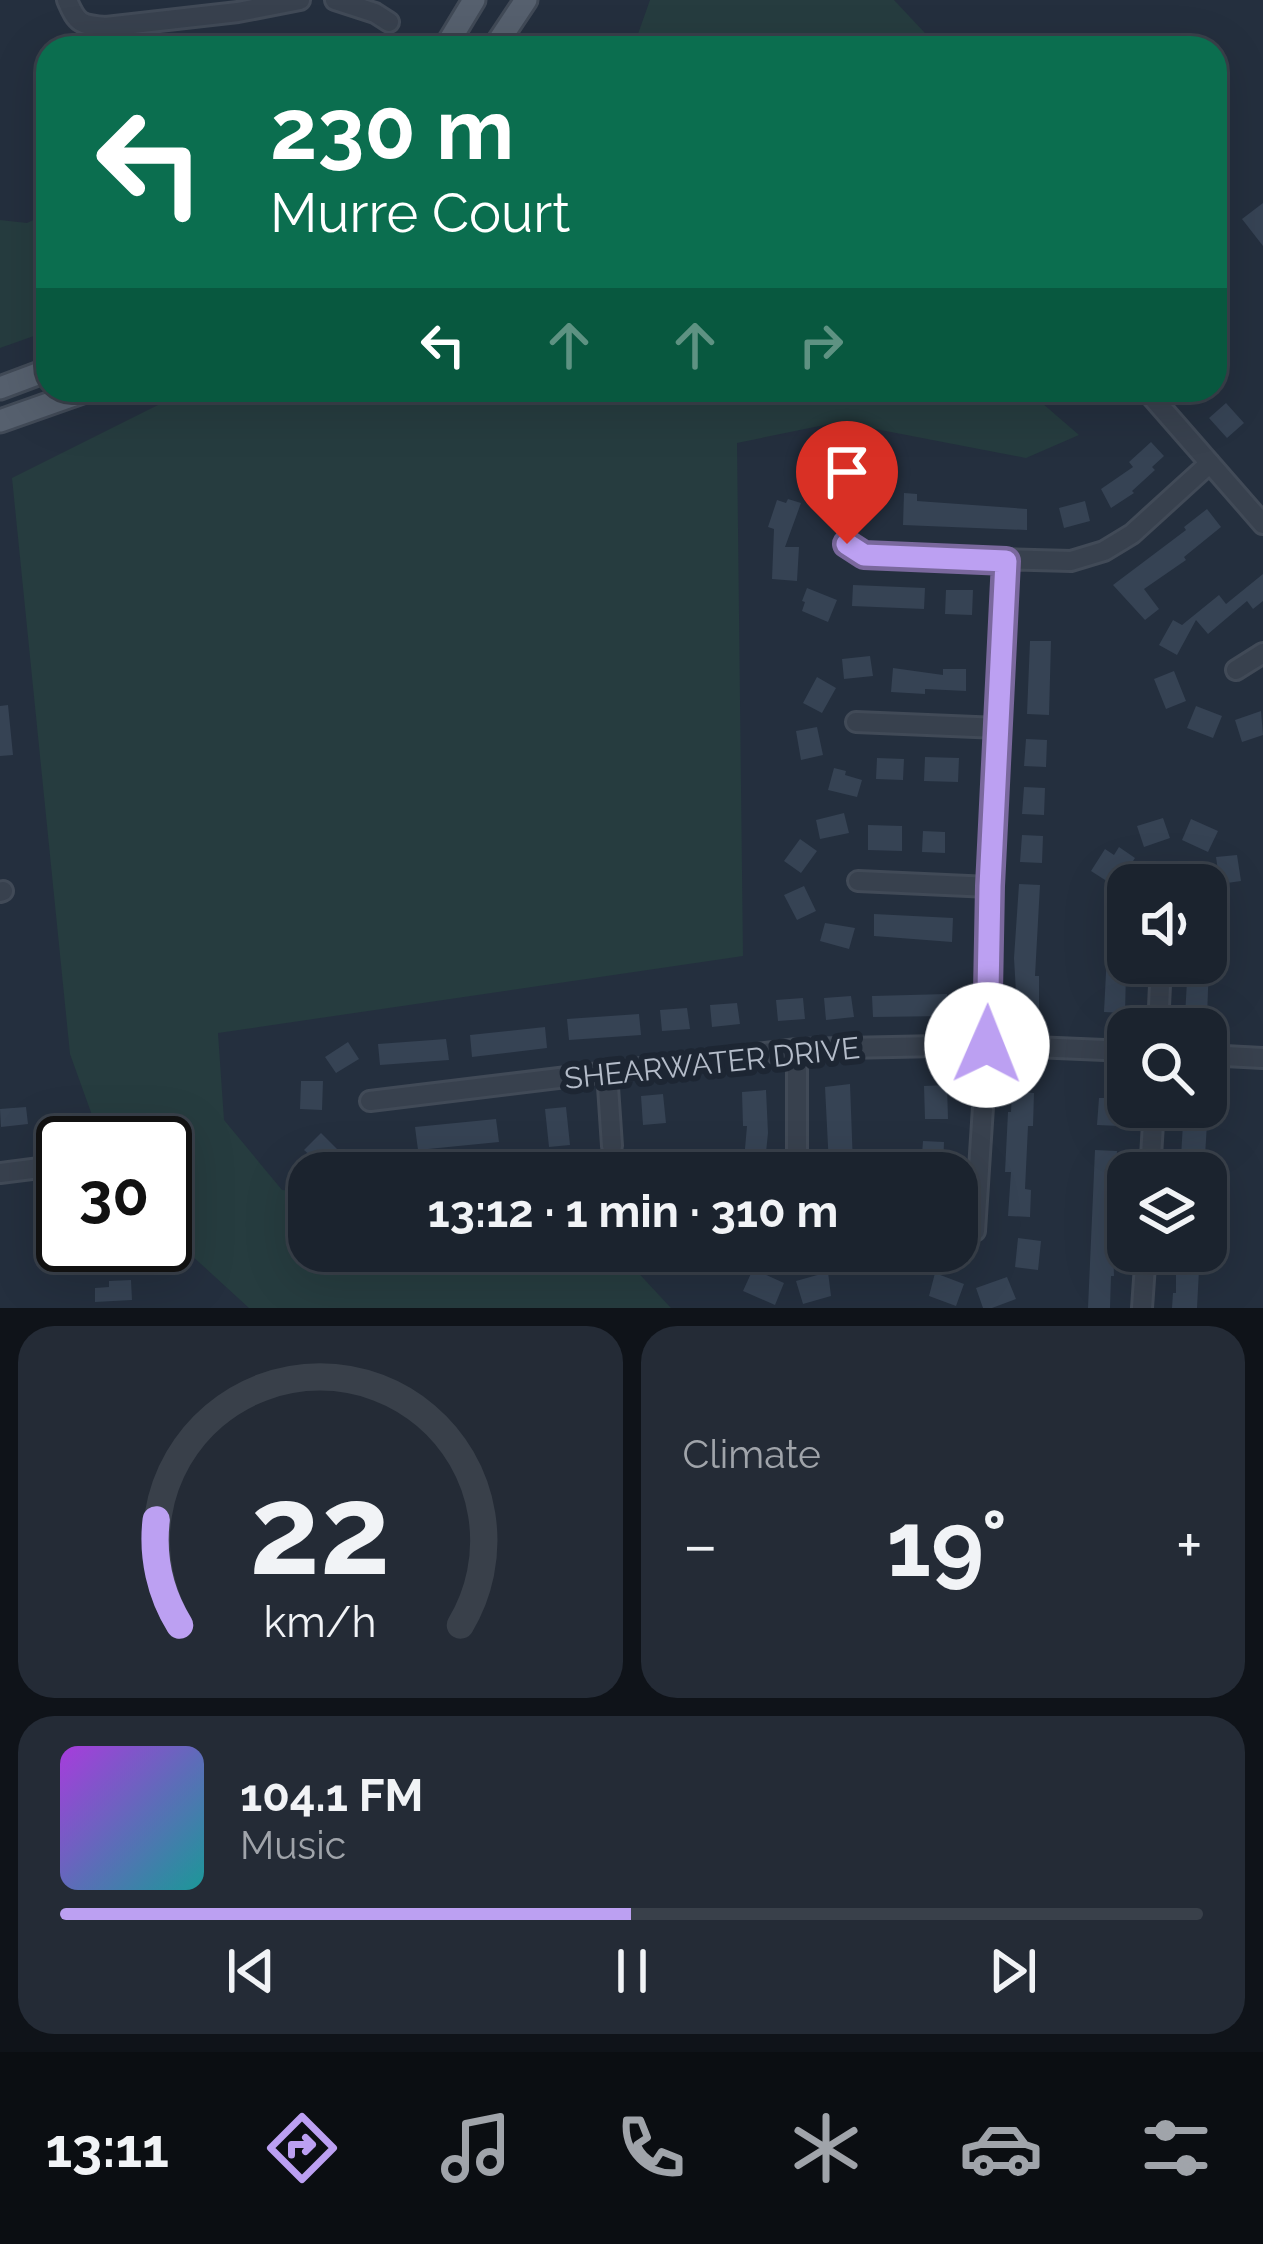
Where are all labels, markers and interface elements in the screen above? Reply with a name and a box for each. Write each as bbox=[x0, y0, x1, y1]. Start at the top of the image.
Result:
text: 230 m bbox=[270, 80, 514, 179]
icon: left bbox=[72, 84, 228, 240]
text: Murre Court bbox=[270, 181, 570, 245]
icon: left bbox=[410, 312, 476, 378]
icon: ahead bbox=[536, 312, 602, 378]
icon: ahead bbox=[662, 312, 728, 378]
icon: right bbox=[788, 312, 854, 378]
pin bbox=[796, 421, 898, 544]
icon: arrive bbox=[814, 439, 880, 505]
map controls bbox=[1107, 864, 1227, 1272]
button: sound bbox=[1107, 864, 1227, 984]
position arrow bbox=[924, 982, 1050, 1108]
button: search bbox=[1107, 1008, 1227, 1128]
street label: SHEARWATER DRIVE bbox=[563, 1030, 861, 1096]
speed limit sign: 30 bbox=[36, 1116, 192, 1272]
button: layers bbox=[1107, 1152, 1227, 1272]
text: 13:12 · 1 min · 310 m bbox=[428, 1185, 838, 1238]
text: Climate bbox=[683, 1431, 821, 1477]
text: 22 bbox=[250, 1457, 391, 1603]
text: 19° bbox=[887, 1491, 1007, 1597]
text: − bbox=[683, 1506, 718, 1583]
text: + bbox=[1176, 1506, 1203, 1583]
text: km/h bbox=[264, 1597, 377, 1647]
text: 104.1 FM bbox=[240, 1769, 423, 1822]
text: Music bbox=[240, 1822, 346, 1868]
icon: previous bbox=[218, 1938, 284, 2004]
icon: pause bbox=[599, 1938, 665, 2004]
icon: next bbox=[980, 1938, 1046, 2004]
icon: directions bbox=[260, 2106, 344, 2190]
icon: music bbox=[434, 2106, 518, 2190]
icon: phone bbox=[609, 2106, 693, 2190]
icon: climate bbox=[784, 2106, 868, 2190]
icon: car bbox=[959, 2106, 1043, 2190]
icon: filters bbox=[1134, 2106, 1218, 2190]
text: 13:11 bbox=[45, 2116, 169, 2180]

